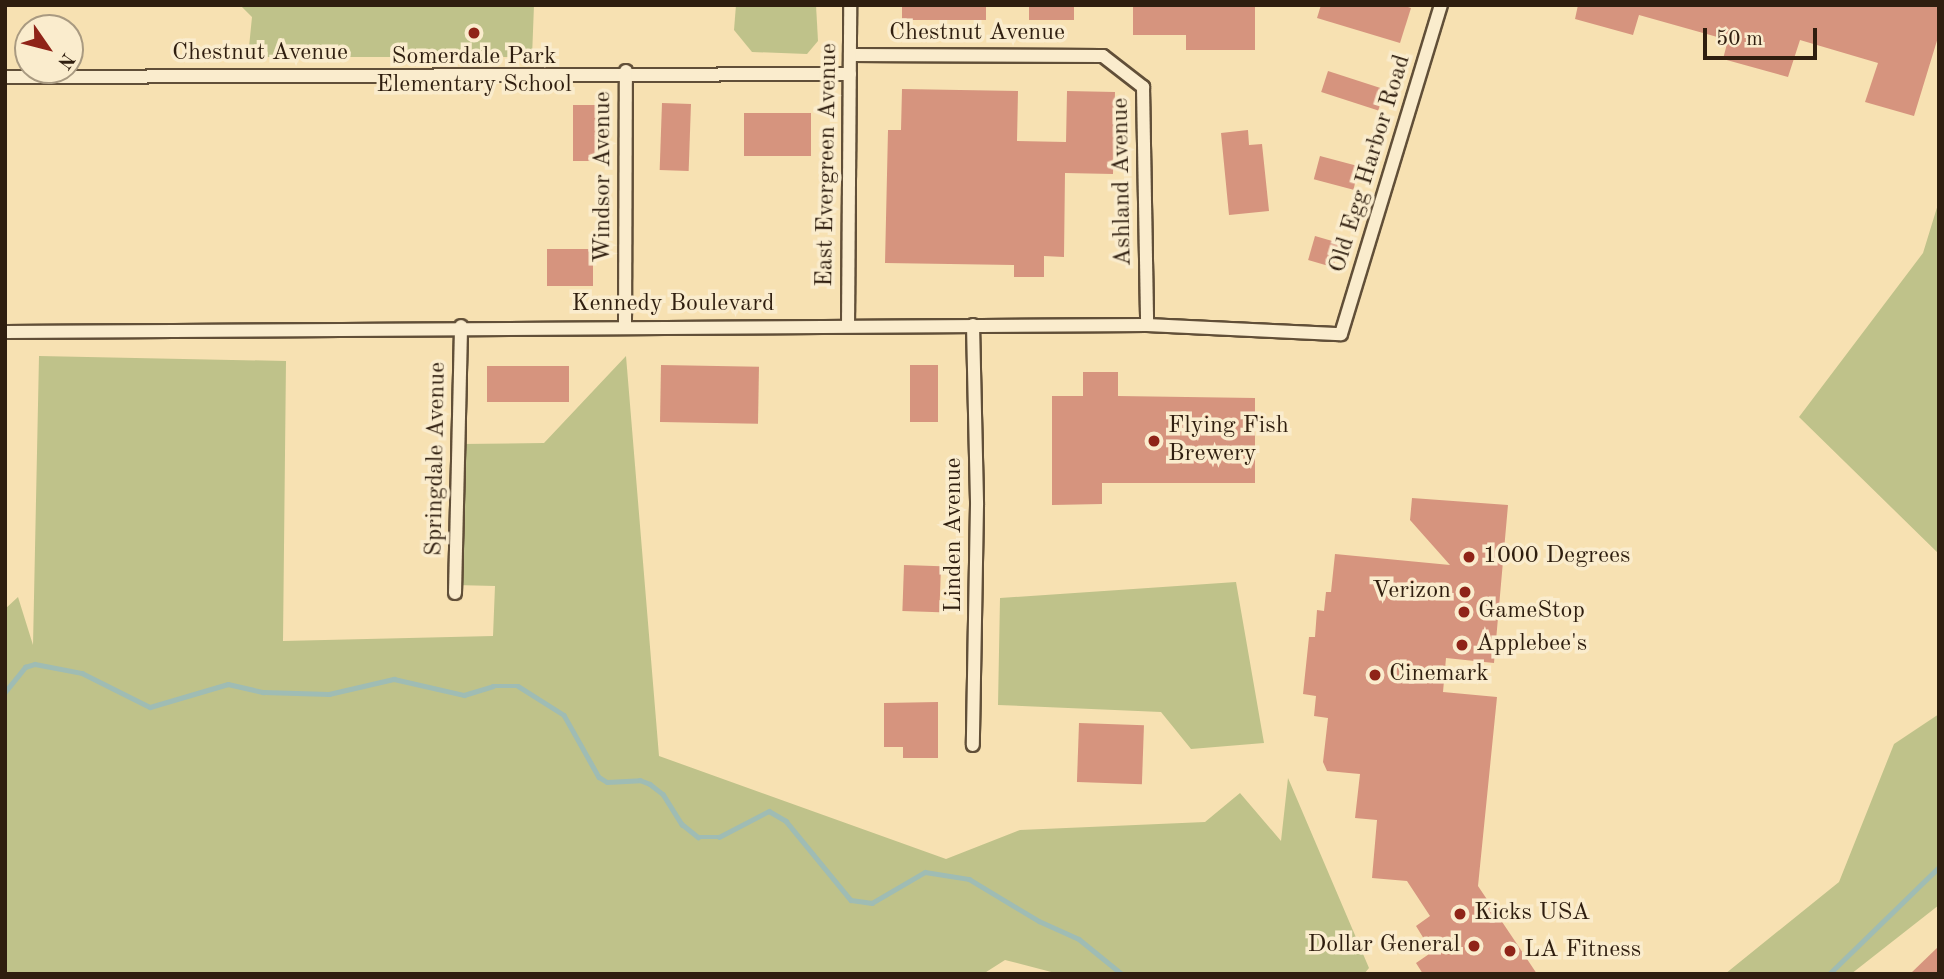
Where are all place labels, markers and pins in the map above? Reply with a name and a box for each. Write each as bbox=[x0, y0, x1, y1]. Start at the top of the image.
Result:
marker: Somerdale Park Elementary School bbox=[466, 25, 482, 41]
place label: Somerdale Park Elementary School bbox=[376, 44, 572, 100]
place label: Flying Fish Brewery bbox=[1168, 413, 1289, 469]
marker: Flying Fish Brewery bbox=[1146, 433, 1162, 449]
place label: 1000 Degrees bbox=[1483, 543, 1630, 571]
marker: 1000 Degrees bbox=[1461, 549, 1477, 565]
place label: Verizon bbox=[1372, 578, 1451, 606]
marker: Verizon bbox=[1457, 584, 1473, 600]
place label: GameStop bbox=[1478, 598, 1585, 626]
marker: GameStop bbox=[1456, 604, 1472, 620]
place label: Applebee's bbox=[1476, 631, 1587, 659]
marker: Applebee's bbox=[1454, 637, 1470, 653]
place label: Cinemark bbox=[1389, 661, 1489, 689]
marker: Cinemark bbox=[1367, 667, 1383, 683]
place label: Kicks USA bbox=[1474, 900, 1590, 928]
marker: Kicks USA bbox=[1452, 906, 1468, 922]
place label: Dollar General bbox=[1308, 932, 1460, 960]
place label: LA Fitness bbox=[1524, 937, 1641, 965]
marker: Dollar General bbox=[1466, 938, 1482, 954]
marker: LA Fitness bbox=[1502, 943, 1518, 959]

